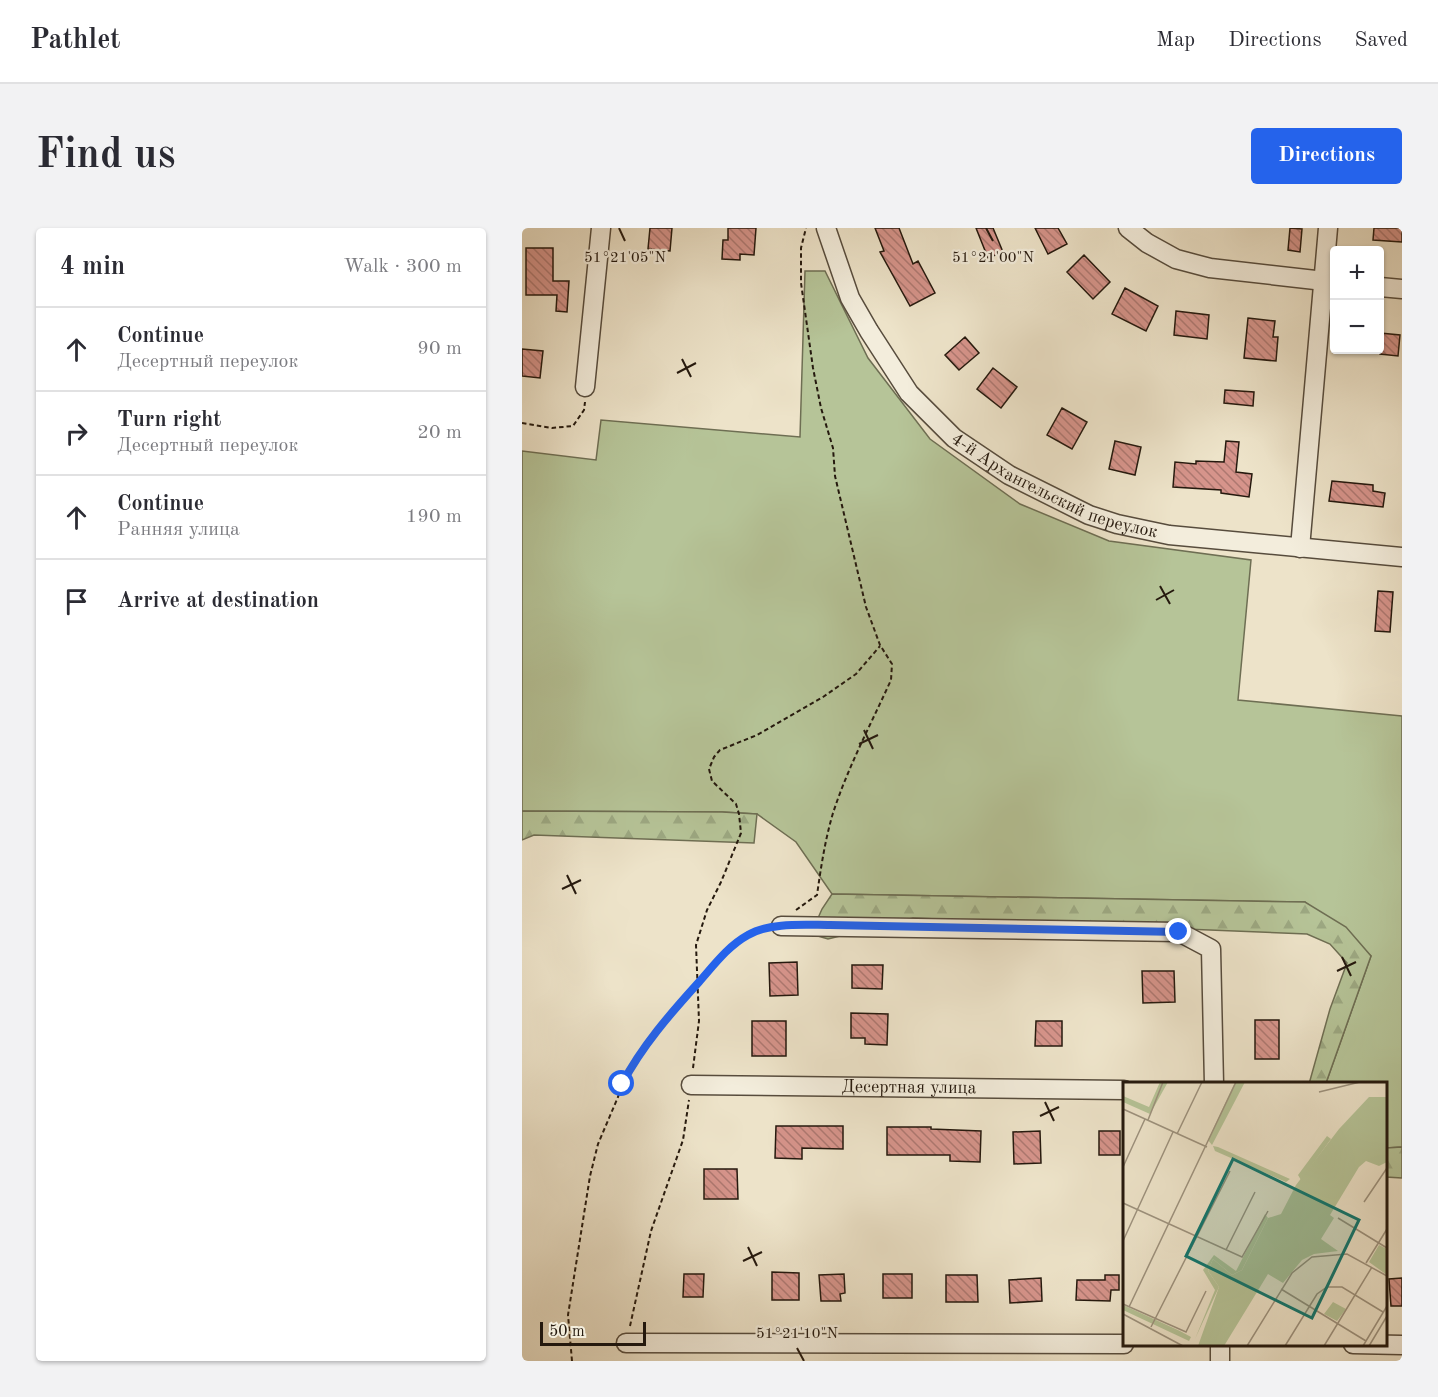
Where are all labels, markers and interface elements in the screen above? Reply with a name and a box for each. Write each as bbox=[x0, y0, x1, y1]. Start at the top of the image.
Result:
text: Pathlet bbox=[30, 27, 121, 55]
text: Map bbox=[1156, 30, 1195, 51]
text: Directions bbox=[1228, 30, 1322, 51]
text: Saved bbox=[1355, 30, 1408, 51]
button: Directions bbox=[1251, 128, 1402, 184]
text: Find us bbox=[36, 135, 175, 177]
map controls bbox=[1330, 246, 1384, 354]
button: + bbox=[1330, 246, 1384, 300]
text: 51°21'05"N bbox=[584, 251, 666, 266]
text: 51°21'00"N bbox=[952, 251, 1034, 266]
text: 4 min bbox=[60, 254, 125, 280]
text: Walk · 300 m bbox=[343, 257, 462, 277]
button: − bbox=[1330, 300, 1384, 354]
text: Continue bbox=[117, 325, 204, 347]
icon: ahead bbox=[60, 333, 93, 366]
text: 90 m bbox=[417, 339, 462, 359]
text: Десертный переулок bbox=[117, 352, 298, 372]
text: Turn right bbox=[117, 409, 221, 431]
icon: right bbox=[60, 417, 93, 450]
text: 20 m bbox=[417, 423, 462, 443]
street label: 4-й Архангельский переулок bbox=[948, 430, 1159, 541]
text: Десертный переулок bbox=[117, 436, 298, 456]
text: Continue bbox=[117, 493, 204, 515]
icon: ahead bbox=[60, 501, 93, 534]
text: 190 m bbox=[406, 507, 462, 527]
text: Ранняя улица bbox=[117, 520, 240, 540]
icon: arrive bbox=[60, 585, 93, 618]
text: Arrive at destination bbox=[117, 590, 319, 612]
route end bbox=[1165, 918, 1191, 944]
route start bbox=[608, 1070, 634, 1096]
street label: Десертная улица bbox=[841, 1078, 977, 1097]
inset map bbox=[1123, 1082, 1387, 1346]
scale bar bbox=[540, 1319, 646, 1346]
text: 50 m bbox=[549, 1324, 585, 1340]
text: 51°21'10"N bbox=[756, 1327, 838, 1342]

